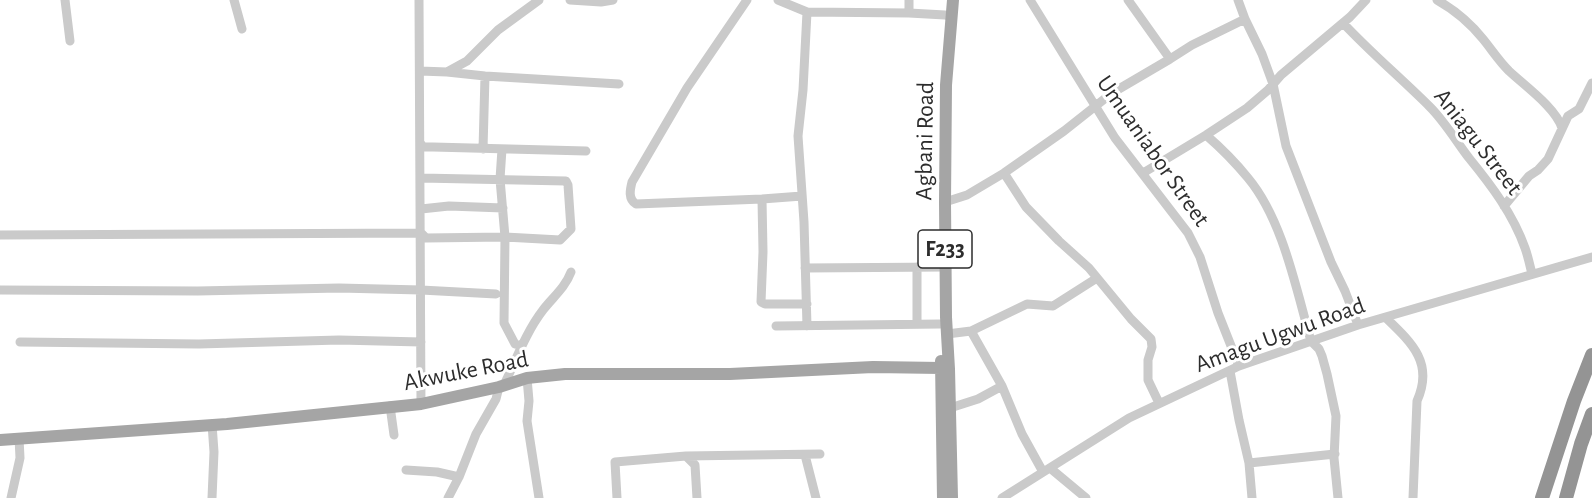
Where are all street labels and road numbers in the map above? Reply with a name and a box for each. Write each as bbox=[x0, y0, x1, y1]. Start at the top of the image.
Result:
street label: Umuaniabor Street bbox=[1090, 70, 1216, 232]
street label: Agbani Road bbox=[910, 81, 940, 201]
street label: Aniagu Street bbox=[1427, 83, 1529, 201]
road number: F233 bbox=[918, 230, 972, 268]
street label: Amagu Ugwu Road bbox=[1191, 291, 1369, 379]
street label: Akwuke Road bbox=[401, 345, 531, 397]

